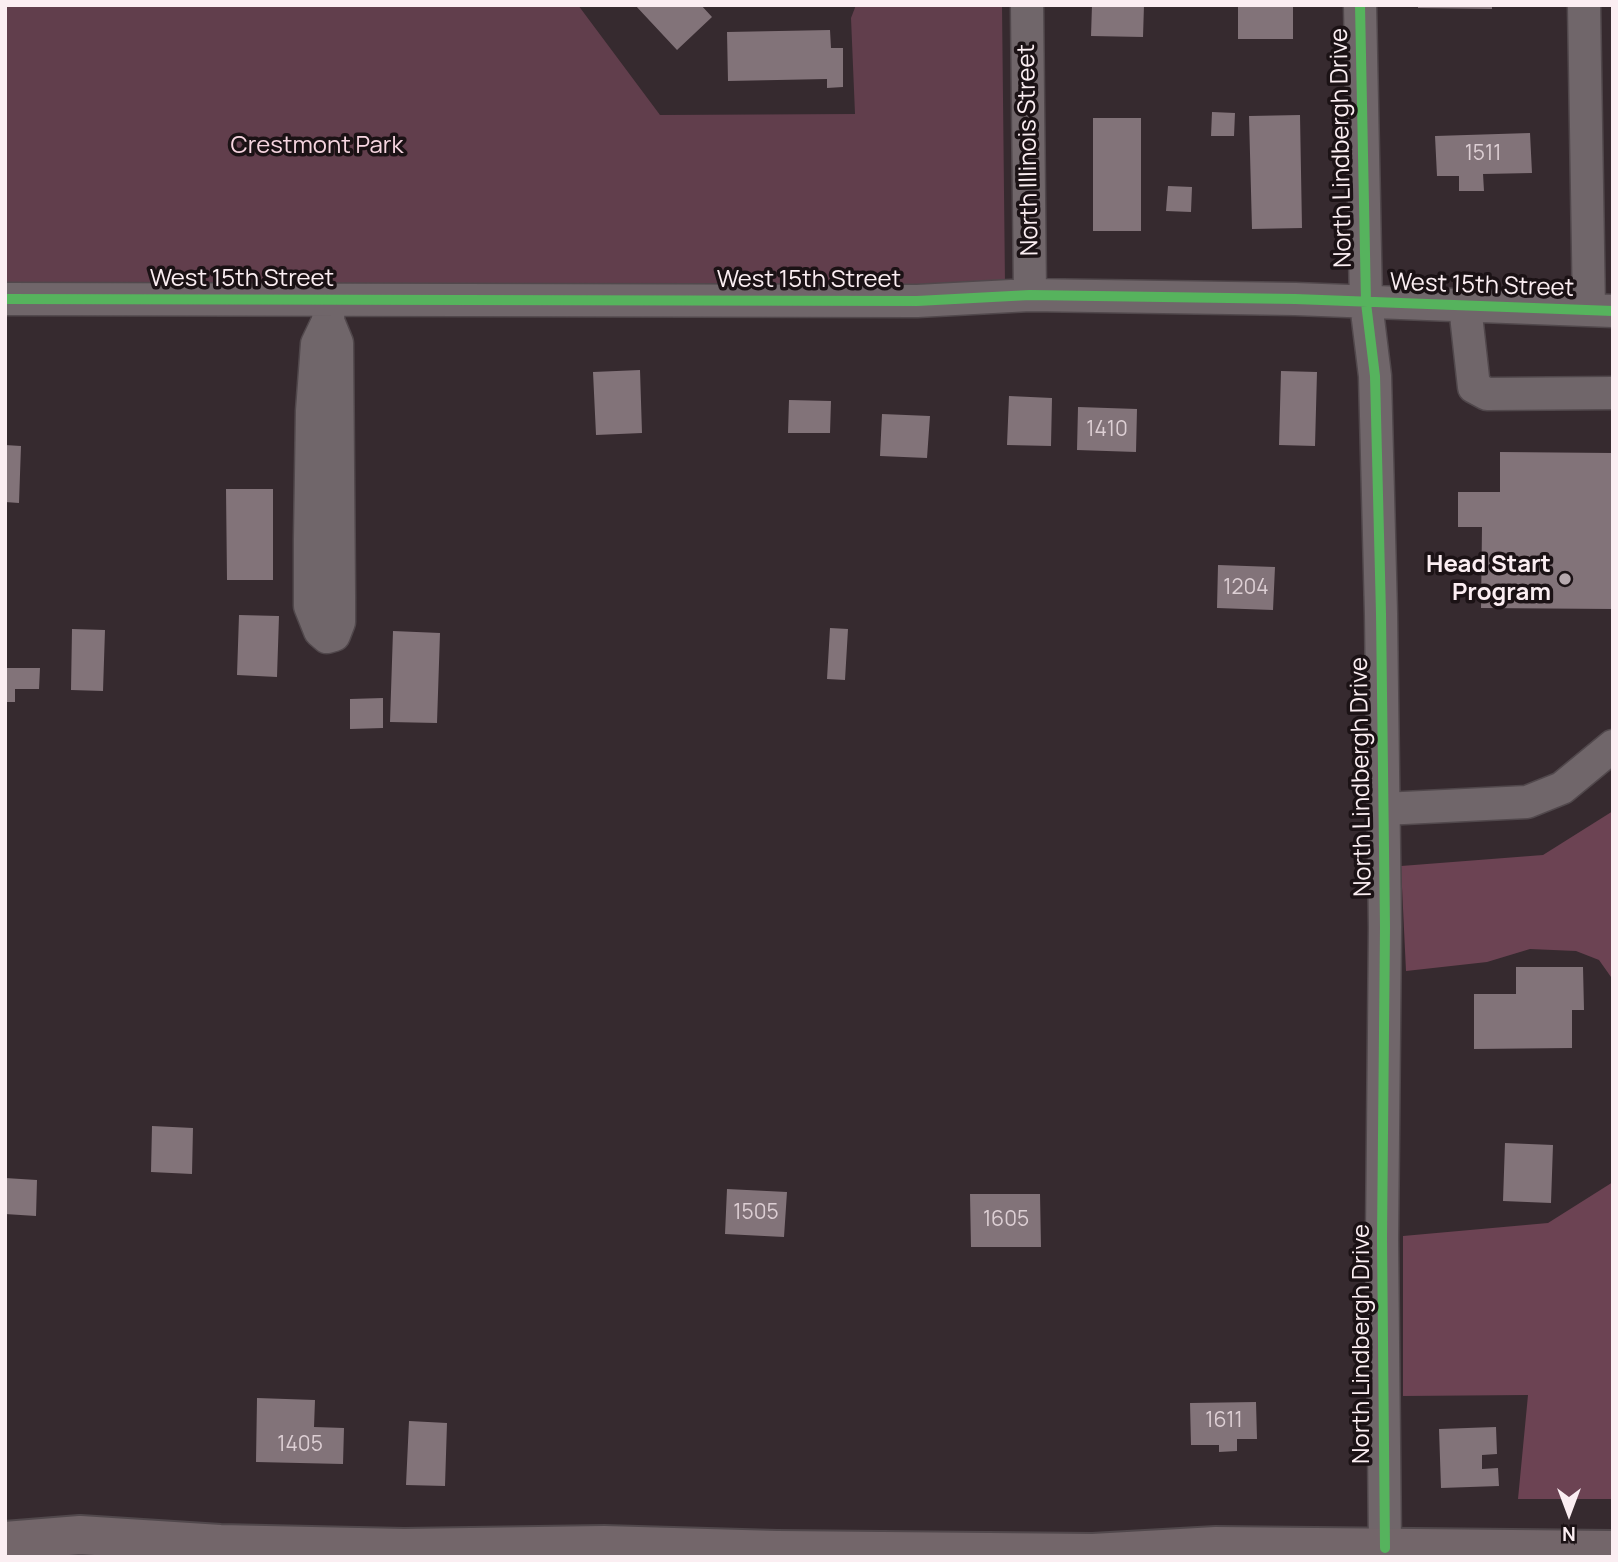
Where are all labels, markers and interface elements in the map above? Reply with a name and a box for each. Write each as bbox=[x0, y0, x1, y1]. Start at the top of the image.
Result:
street label: North Lindbergh Drive bbox=[1326, 28, 1358, 268]
street label: North Illinois Street bbox=[1013, 44, 1045, 256]
park label: Crestmont Park bbox=[231, 132, 403, 160]
house number: 1511 bbox=[1465, 141, 1501, 167]
street label: West 15th Street bbox=[150, 265, 334, 293]
street label: West 15th Street bbox=[717, 266, 901, 294]
street label: West 15th Street bbox=[1389, 268, 1575, 304]
house number: 1410 bbox=[1086, 417, 1128, 443]
place label: Head Start Program bbox=[1426, 551, 1551, 607]
marker: Head Start Program bbox=[1557, 571, 1573, 587]
house number: 1204 bbox=[1223, 575, 1269, 601]
street label: North Lindbergh Drive bbox=[1346, 657, 1378, 897]
house number: 1505 bbox=[733, 1200, 779, 1226]
house number: 1605 bbox=[983, 1207, 1029, 1233]
street label: North Lindbergh Drive bbox=[1348, 1224, 1376, 1464]
house number: 1611 bbox=[1205, 1408, 1243, 1434]
house number: 1405 bbox=[277, 1432, 323, 1458]
north arrow bbox=[1534, 1478, 1604, 1548]
text: N bbox=[1562, 1521, 1576, 1547]

